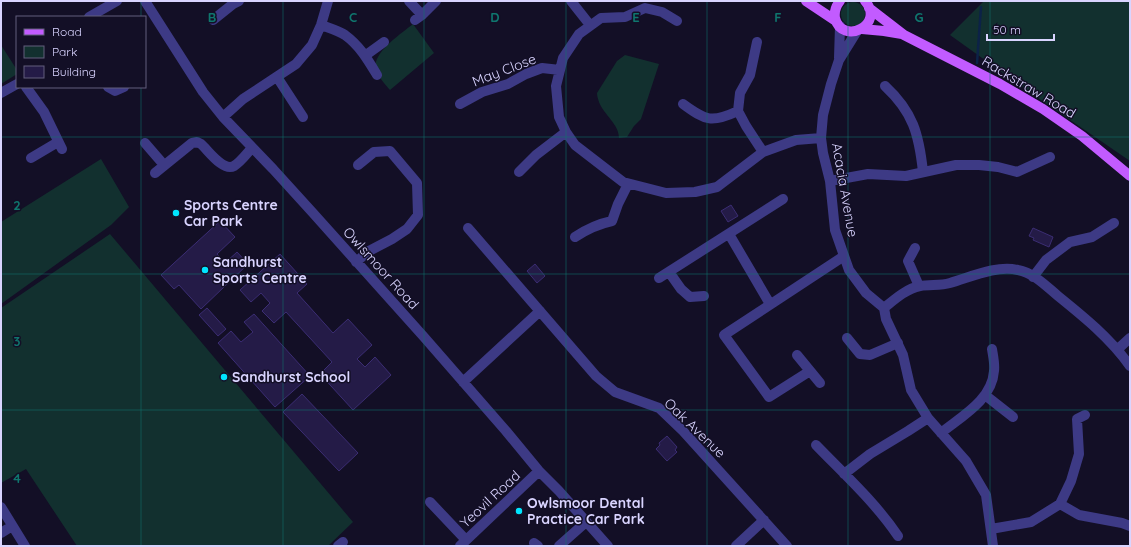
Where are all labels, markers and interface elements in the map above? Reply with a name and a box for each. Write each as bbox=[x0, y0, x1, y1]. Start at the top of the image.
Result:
text: B bbox=[208, 9, 216, 25]
text: C bbox=[349, 9, 357, 25]
text: D bbox=[490, 9, 500, 25]
text: E bbox=[632, 9, 640, 25]
text: F bbox=[774, 9, 782, 25]
text: G bbox=[914, 9, 924, 25]
legend bbox=[16, 16, 146, 88]
scale bar bbox=[987, 16, 1054, 42]
text: 50 m bbox=[993, 22, 1021, 37]
text: Road bbox=[52, 24, 82, 39]
text: Park bbox=[52, 44, 77, 59]
street label: May Close bbox=[469, 50, 539, 90]
street label: Rackstraw Road bbox=[979, 52, 1079, 122]
text: Building bbox=[52, 64, 96, 79]
street label: Acacia Avenue bbox=[828, 142, 862, 239]
place label: Sports Centre Car Park bbox=[184, 196, 278, 230]
text: 2 bbox=[13, 197, 21, 213]
marker: Sports Centre Car Park bbox=[171, 208, 181, 218]
street label: Owlsmoor Road bbox=[339, 223, 423, 313]
place label: Sandhurst Sports Centre bbox=[213, 253, 307, 287]
marker: Sandhurst Sports Centre bbox=[200, 265, 210, 275]
text: 3 bbox=[14, 333, 21, 349]
place label: Sandhurst School bbox=[232, 368, 350, 386]
marker: Sandhurst School bbox=[219, 372, 229, 382]
street label: Oak Avenue bbox=[661, 394, 730, 462]
street label: Yeovil Road bbox=[456, 467, 524, 531]
text: 4 bbox=[13, 470, 21, 486]
place label: Owlsmoor Dental Practice Car Park bbox=[527, 494, 645, 528]
marker: Owlsmoor Dental Practice Car Park bbox=[514, 506, 524, 516]

